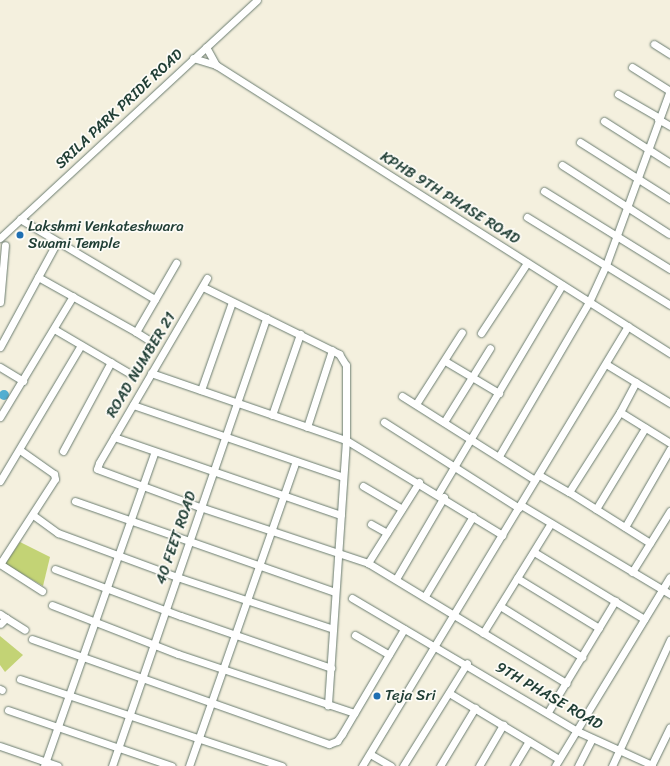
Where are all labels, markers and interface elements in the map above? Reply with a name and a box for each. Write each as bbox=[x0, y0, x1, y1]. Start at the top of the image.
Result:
street label: SRILA PARK PRIDE ROAD bbox=[52, 45, 186, 173]
street label: KPHB 9TH PHASE ROAD bbox=[377, 148, 523, 248]
place label: Lakshmi Venkateshwara Swami Temple bbox=[28, 217, 183, 252]
marker: Lakshmi Venkateshwara Swami Temple bbox=[15, 230, 25, 240]
street label: ROAD NUMBER 21 bbox=[102, 309, 180, 421]
street label: 40 FEET ROAD bbox=[152, 489, 200, 587]
street label: 9TH PHASE ROAD bbox=[493, 658, 605, 734]
place label: Teja Sri bbox=[385, 687, 436, 705]
marker: Teja Sri bbox=[372, 691, 382, 701]

